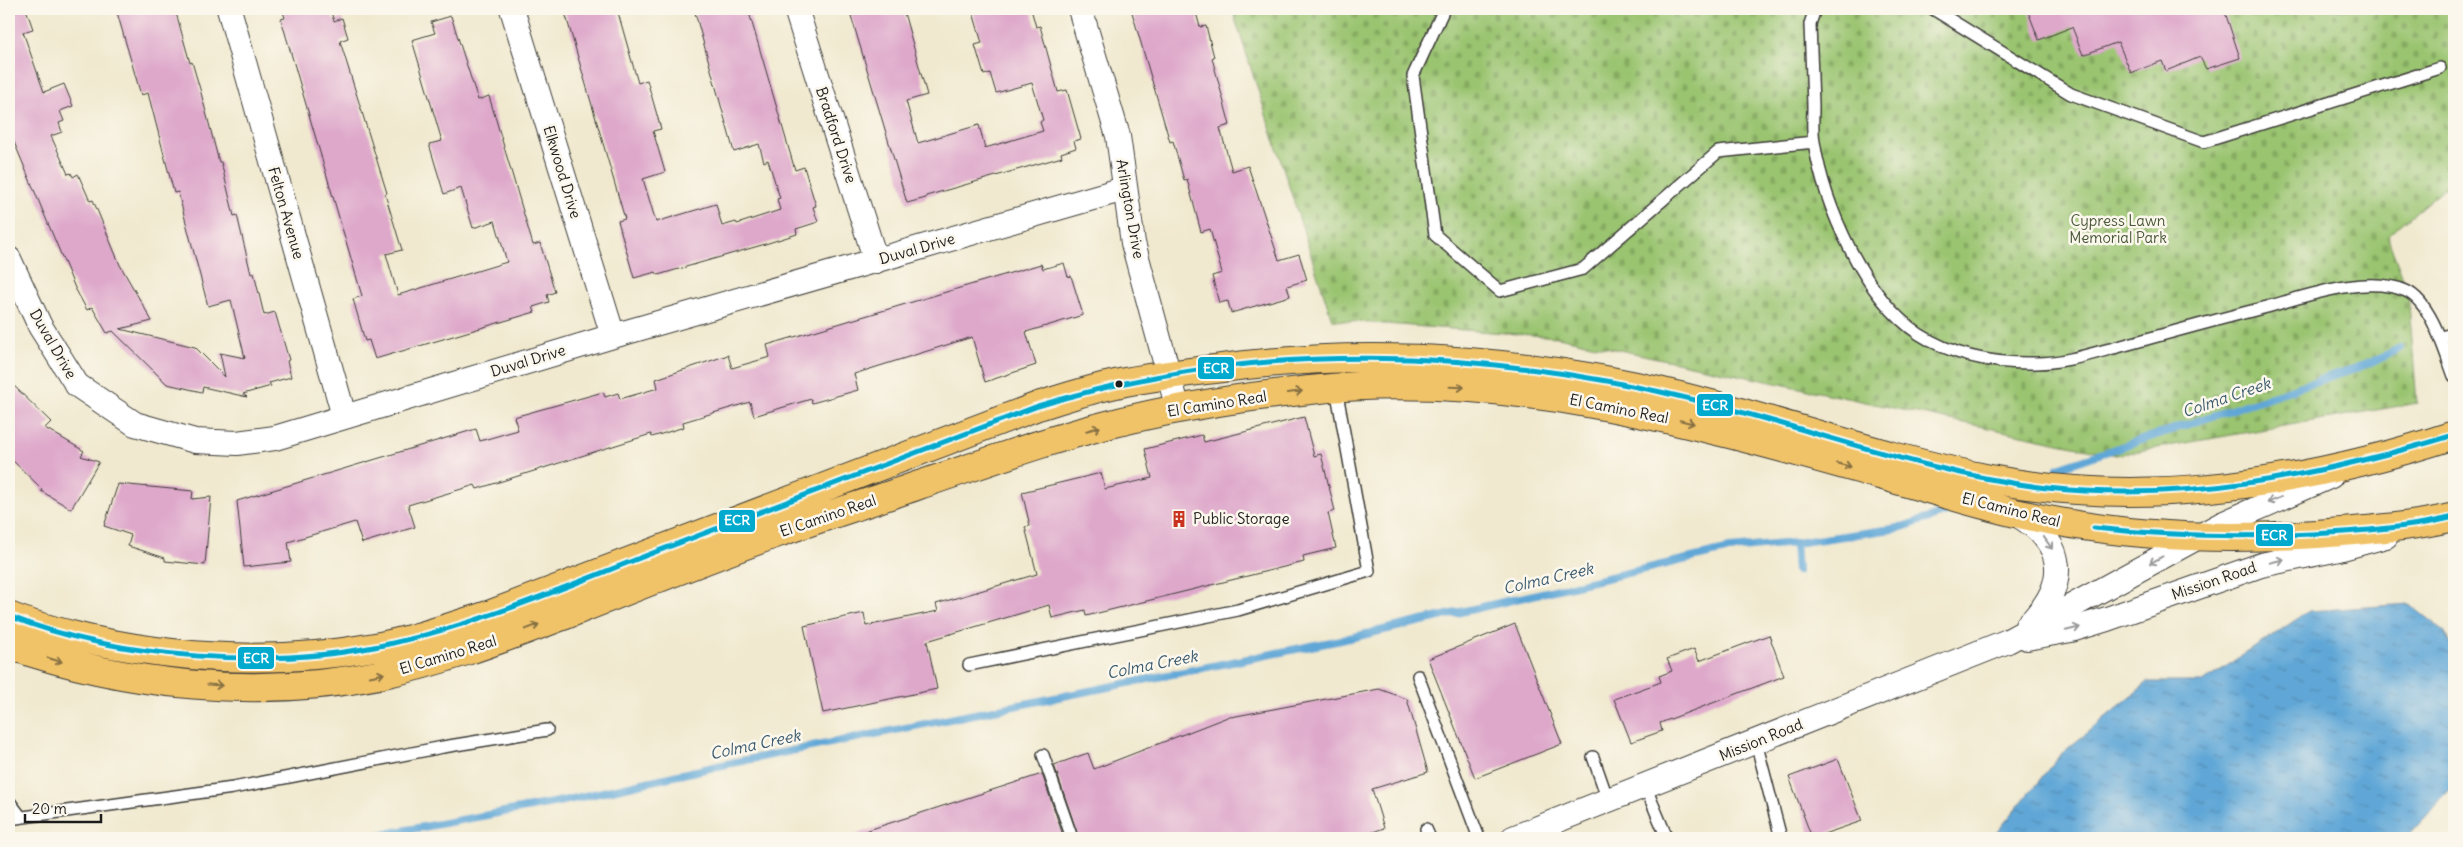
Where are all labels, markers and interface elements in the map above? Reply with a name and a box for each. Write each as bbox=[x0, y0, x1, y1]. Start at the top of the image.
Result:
street label: Bradford Drive bbox=[812, 84, 861, 185]
street label: Elkwood Drive bbox=[539, 123, 586, 221]
street label: Arlington Drive bbox=[1112, 158, 1149, 260]
street label: Felton Avenue bbox=[264, 165, 309, 261]
park label: Cypress Lawn Memorial Park bbox=[2069, 211, 2167, 247]
street label: Duval Drive bbox=[877, 229, 957, 268]
street label: Duval Drive bbox=[26, 305, 81, 382]
street label: Duval Drive bbox=[488, 340, 568, 381]
line badge: ECR bbox=[1197, 356, 1235, 380]
text: ECR bbox=[1203, 359, 1229, 377]
water label: Colma Creek bbox=[2179, 372, 2274, 421]
unlabelled marker bbox=[1114, 379, 1124, 389]
one-way arrow bbox=[1449, 383, 1465, 392]
street label: El Camino Real bbox=[1166, 386, 1268, 421]
one-way arrow bbox=[1287, 387, 1303, 397]
street label: El Camino Real bbox=[1568, 390, 1670, 427]
line badge: ECR bbox=[1696, 393, 1734, 417]
text: ECR bbox=[1702, 396, 1728, 414]
one-way arrow bbox=[1678, 418, 1694, 427]
one-way arrow bbox=[1084, 424, 1100, 434]
one-way arrow bbox=[1835, 461, 1851, 470]
street label: El Camino Real bbox=[1960, 488, 2062, 531]
street label: El Camino Real bbox=[777, 490, 878, 541]
one-way arrow bbox=[2267, 496, 2282, 506]
line badge: ECR bbox=[718, 509, 756, 533]
building icon: Public Storage bbox=[1169, 509, 1189, 529]
place label: Public Storage bbox=[1193, 509, 1289, 528]
text: ECR bbox=[724, 511, 750, 529]
line badge: ECR bbox=[2255, 523, 2294, 547]
text: ECR bbox=[2261, 526, 2287, 544]
one-way arrow bbox=[2043, 536, 2053, 550]
one-way arrow bbox=[2149, 556, 2164, 565]
one-way arrow bbox=[2268, 556, 2284, 565]
street label: Mission Road bbox=[2169, 557, 2259, 604]
water label: Colma Creek bbox=[1501, 558, 1597, 598]
one-way arrow bbox=[524, 622, 539, 631]
one-way arrow bbox=[2065, 624, 2081, 633]
street label: El Camino Real bbox=[397, 631, 499, 678]
water label: Colma Creek bbox=[1105, 645, 1201, 683]
line badge: ECR bbox=[237, 646, 275, 670]
text: ECR bbox=[243, 649, 269, 667]
one-way arrow bbox=[47, 655, 63, 665]
one-way arrow bbox=[369, 670, 385, 679]
one-way arrow bbox=[207, 681, 223, 690]
street label: Mission Road bbox=[1716, 714, 1805, 765]
water label: Colma Creek bbox=[708, 724, 804, 763]
scale bar bbox=[25, 792, 101, 824]
text: 20 m bbox=[32, 799, 67, 818]

